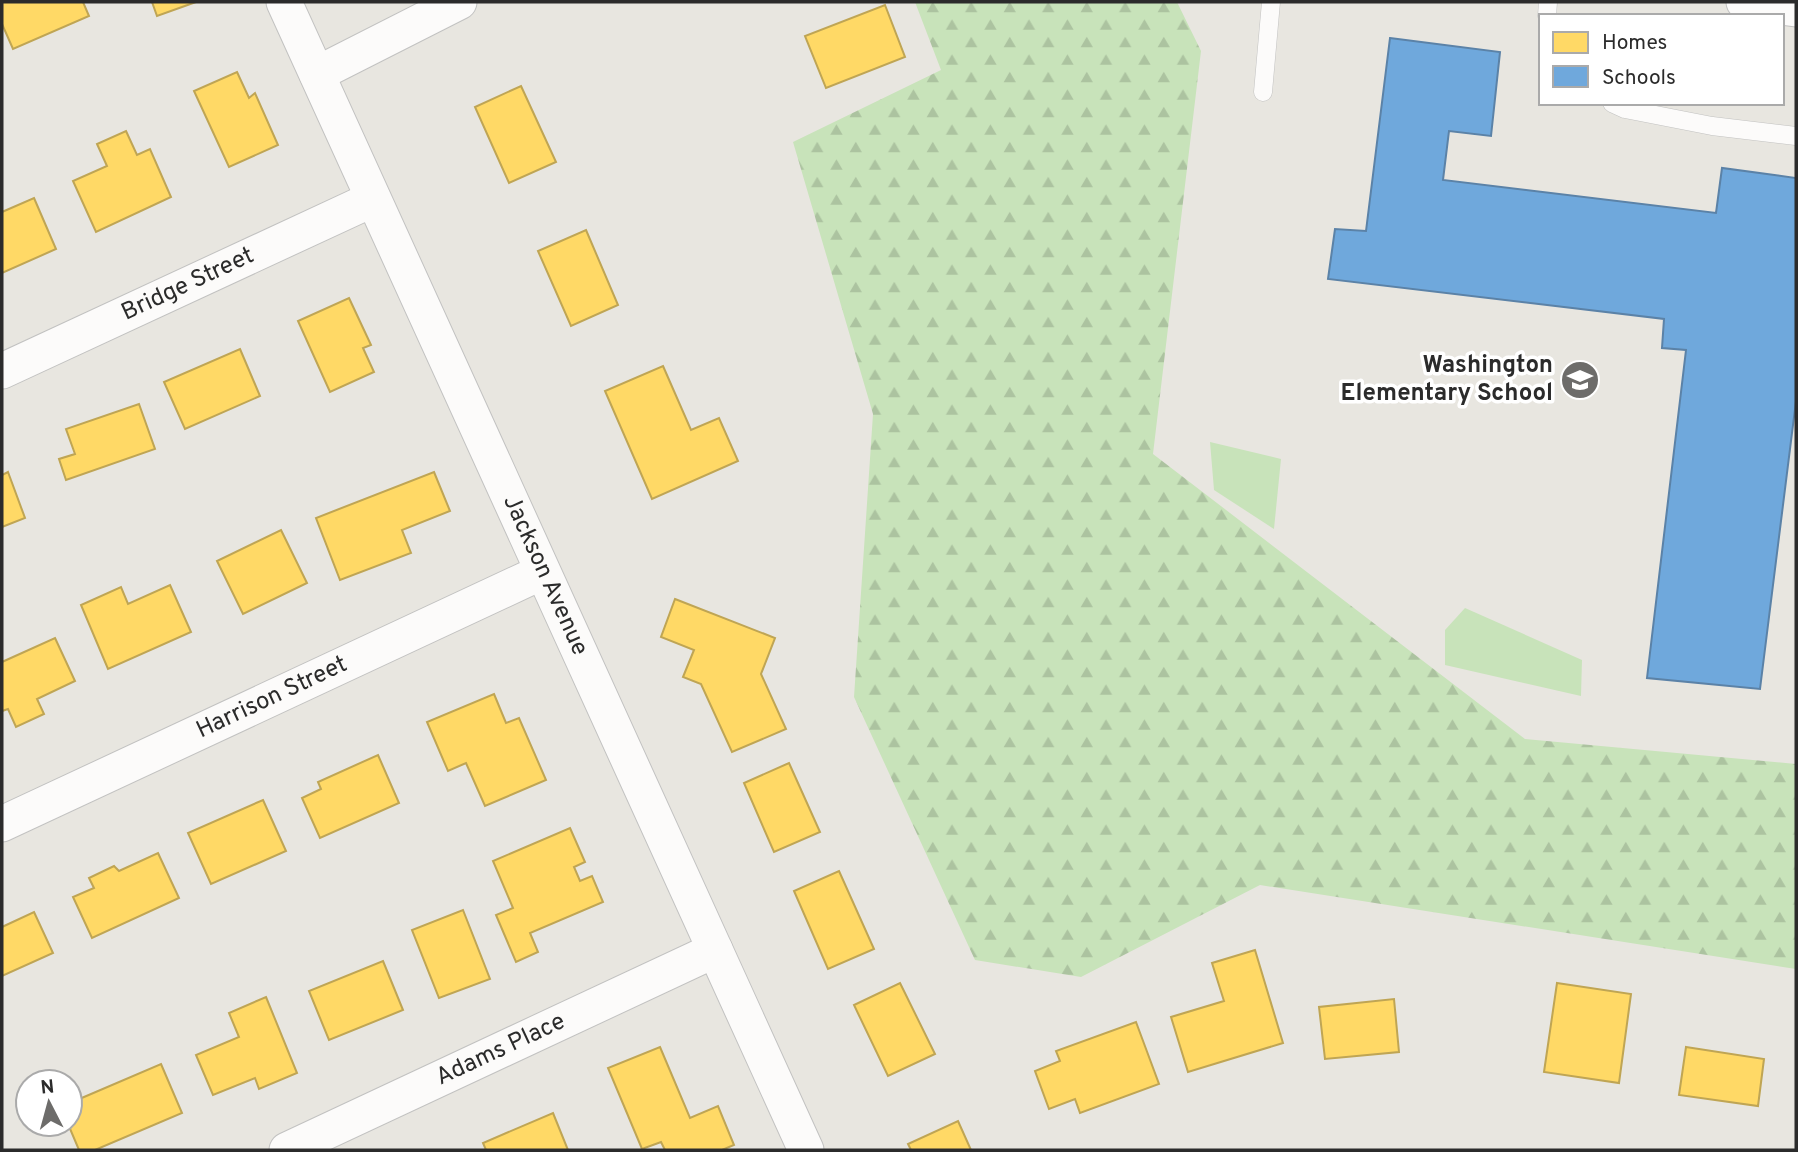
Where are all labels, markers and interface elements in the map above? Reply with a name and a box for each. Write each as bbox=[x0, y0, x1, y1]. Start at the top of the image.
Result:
legend bbox=[1539, 14, 1784, 105]
text: Homes bbox=[1602, 30, 1667, 57]
text: Schools bbox=[1602, 65, 1676, 92]
street label: Bridge Street bbox=[117, 241, 259, 328]
place label: Washington Elementary School bbox=[1341, 351, 1553, 409]
school or university icon: Washington Elementary School bbox=[1559, 359, 1601, 401]
street label: Jackson Avenue bbox=[495, 490, 594, 661]
street label: Harrison Street bbox=[192, 650, 352, 746]
street label: Adams Place bbox=[431, 1007, 570, 1093]
north arrow bbox=[14, 1068, 84, 1138]
text: N bbox=[39, 1075, 55, 1101]

